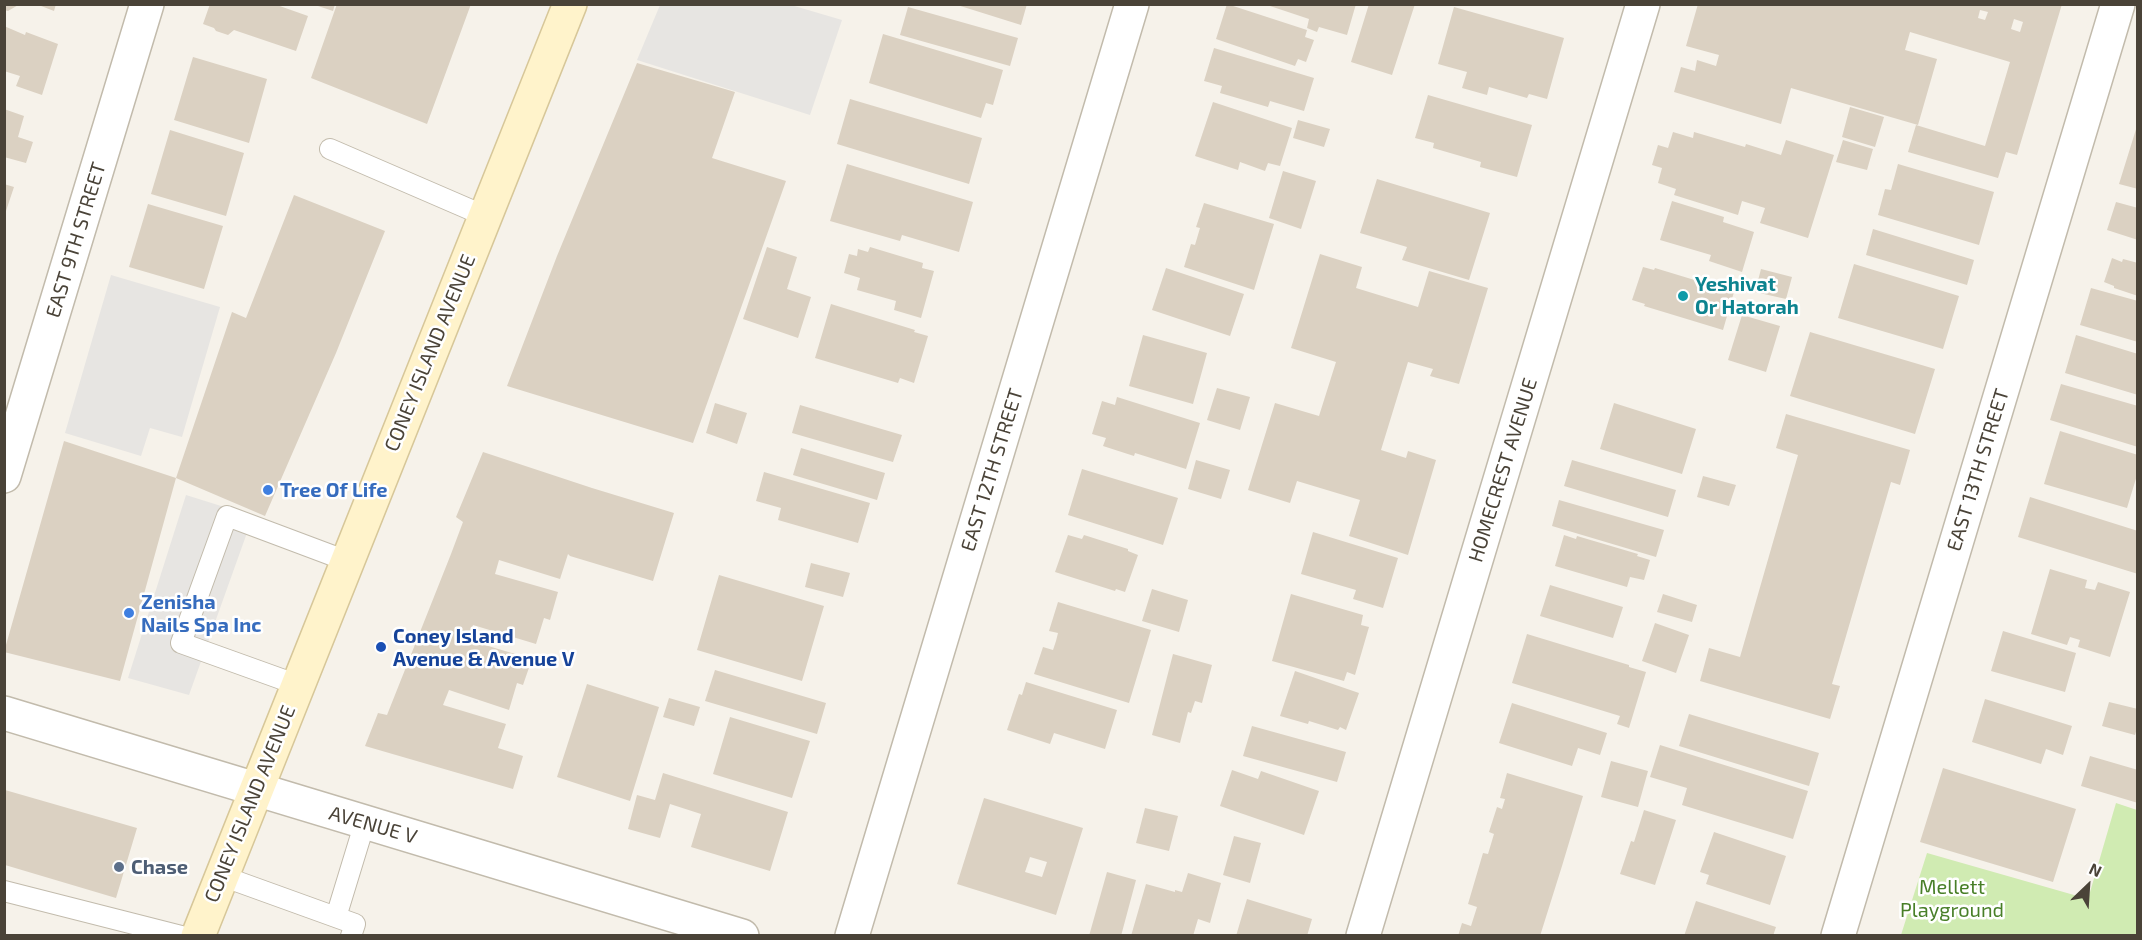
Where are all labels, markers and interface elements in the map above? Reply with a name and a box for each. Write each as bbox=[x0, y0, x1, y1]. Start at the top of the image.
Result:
street label: EAST 9TH STREET bbox=[41, 159, 111, 321]
street label: CONEY ISLAND AVENUE bbox=[379, 251, 481, 455]
place label: Yeshivat Or Hatorah bbox=[1695, 272, 1799, 319]
marker: Yeshivat Or Hatorah bbox=[1676, 289, 1690, 303]
street label: HOMECREST AVENUE bbox=[1464, 375, 1542, 565]
street label: EAST 12TH STREET bbox=[956, 386, 1028, 554]
street label: EAST 13TH STREET bbox=[1942, 386, 2014, 554]
place label: Tree Of Life bbox=[280, 478, 387, 502]
marker: Tree Of Life bbox=[261, 483, 275, 497]
place label: Zenisha Nails Spa Inc bbox=[141, 590, 261, 637]
marker: Zenisha Nails Spa Inc bbox=[122, 606, 136, 620]
place label: Coney Island Avenue & Avenue V bbox=[393, 624, 575, 671]
marker: Coney Island Avenue & Avenue V bbox=[374, 640, 388, 654]
street label: CONEY ISLAND AVENUE bbox=[199, 702, 301, 906]
street label: AVENUE V bbox=[326, 801, 420, 849]
place label: Chase bbox=[131, 855, 188, 879]
north arrow bbox=[2058, 856, 2118, 916]
text: N bbox=[2087, 858, 2105, 880]
marker: Chase bbox=[112, 860, 126, 874]
park label: Mellett Playground bbox=[1900, 875, 2004, 922]

